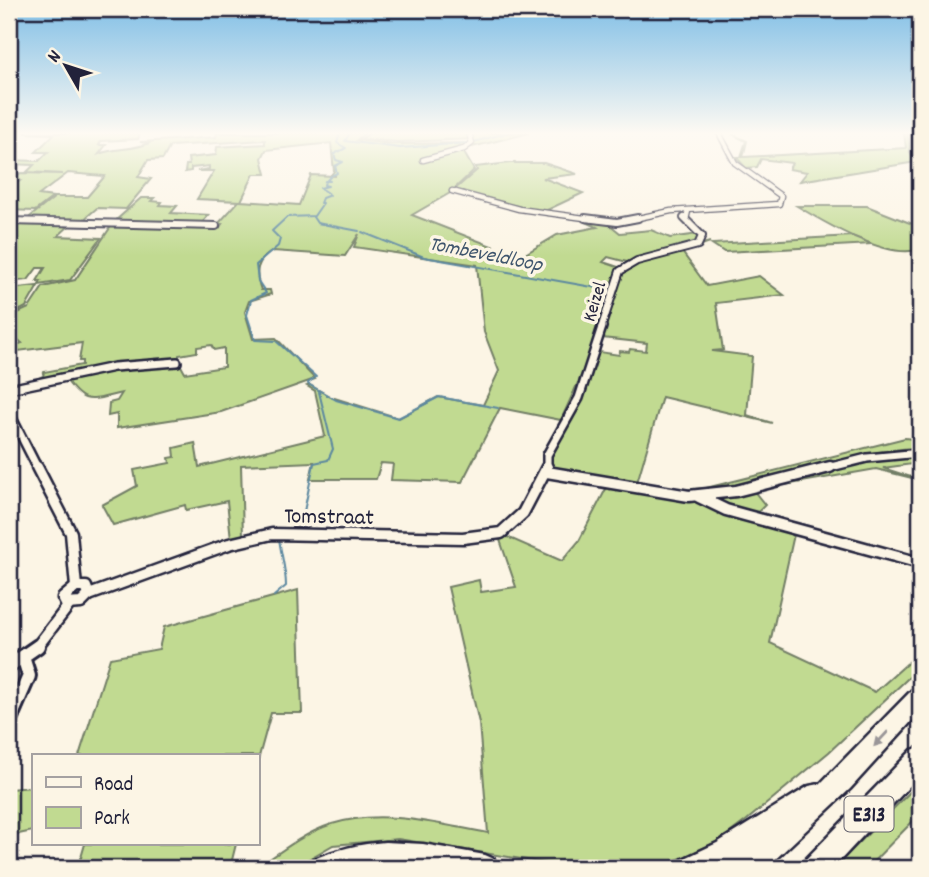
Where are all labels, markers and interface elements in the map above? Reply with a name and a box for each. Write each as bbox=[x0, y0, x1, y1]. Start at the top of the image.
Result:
north arrow bbox=[32, 32, 102, 102]
text: N bbox=[42, 45, 69, 70]
water label: Tombeveldloop bbox=[426, 230, 546, 282]
street label: Keizel bbox=[577, 278, 615, 325]
street label: Tomstraat bbox=[284, 501, 374, 536]
one-way arrow bbox=[873, 730, 889, 747]
legend bbox=[32, 754, 259, 846]
text: Road bbox=[94, 771, 133, 801]
road number: E313 bbox=[844, 796, 894, 832]
text: Park bbox=[94, 805, 130, 835]

